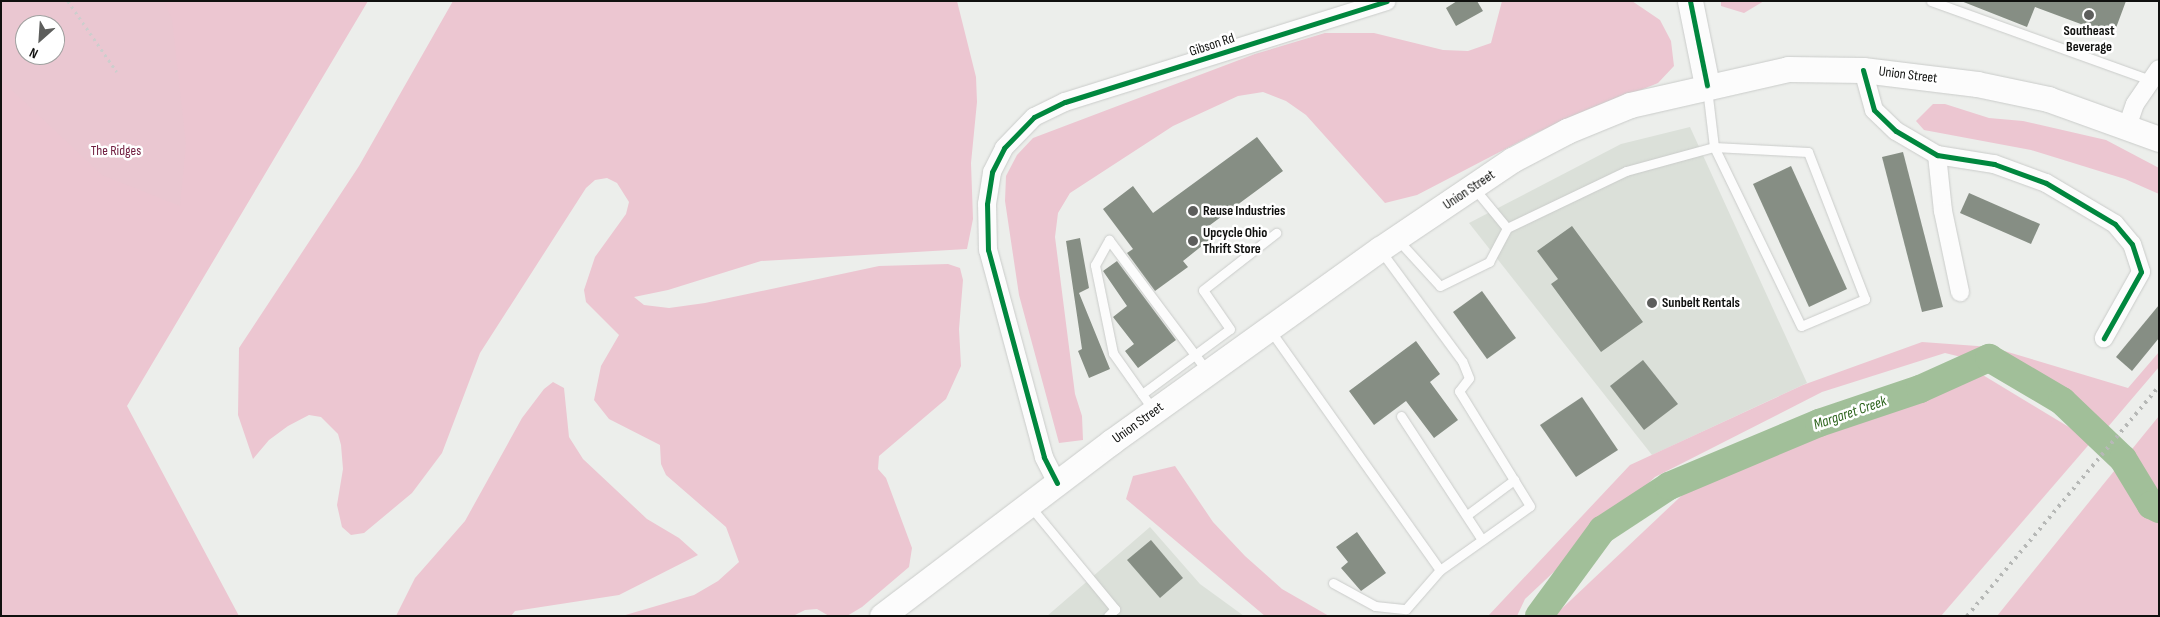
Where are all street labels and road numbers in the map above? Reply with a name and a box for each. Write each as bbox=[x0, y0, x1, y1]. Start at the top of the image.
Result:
street label: Gibson Rd bbox=[1187, 30, 1237, 60]
street label: Union Street bbox=[1878, 63, 1938, 87]
street label: Union Street bbox=[1440, 167, 1498, 213]
street label: Union Street bbox=[1109, 399, 1167, 447]

